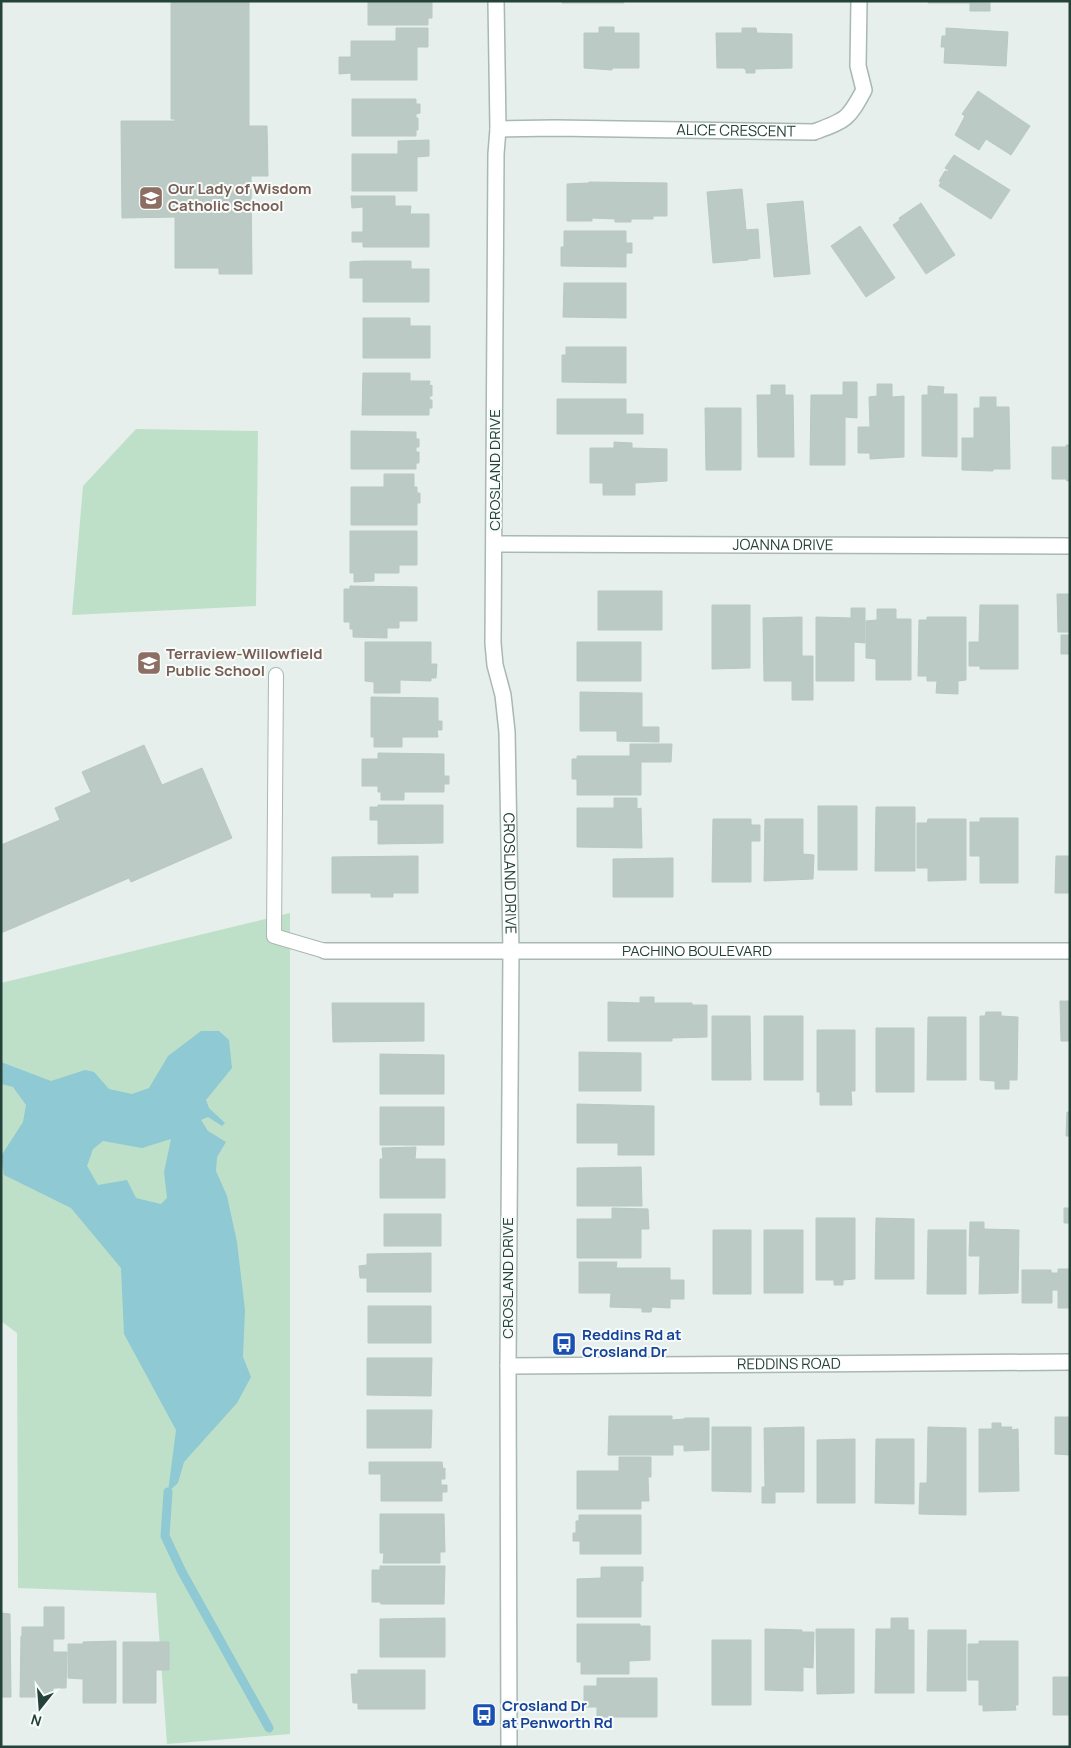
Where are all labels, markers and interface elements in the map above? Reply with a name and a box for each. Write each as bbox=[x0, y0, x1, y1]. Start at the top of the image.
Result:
street label: ALICE CRESCENT bbox=[676, 119, 796, 142]
place label: Our Lady of Wisdom Catholic School bbox=[168, 178, 312, 216]
school or university icon: Our Lady of Wisdom Catholic School bbox=[138, 185, 164, 211]
street label: CROSLAND DRIVE bbox=[484, 409, 505, 531]
street label: JOANNA DRIVE bbox=[733, 534, 833, 555]
place label: Terraview-Willowfield Public School bbox=[166, 643, 323, 681]
school or university icon: Terraview-Willowfield Public School bbox=[136, 650, 162, 676]
street label: CROSLAND DRIVE bbox=[498, 813, 522, 934]
street label: PACHINO BOULEVARD bbox=[622, 940, 772, 961]
street label: CROSLAND DRIVE bbox=[497, 1217, 518, 1339]
place label: Reddins Rd at Crosland Dr bbox=[582, 1324, 681, 1362]
bus stop icon: Reddins Rd at Crosland Dr bbox=[551, 1331, 577, 1357]
street label: REDDINS ROAD bbox=[737, 1353, 841, 1374]
north arrow bbox=[15, 1683, 65, 1733]
place label: Crosland Dr at Penworth Rd bbox=[502, 1695, 613, 1733]
bus stop icon: Crosland Dr at Penworth Rd bbox=[471, 1702, 497, 1728]
text: N bbox=[28, 1710, 44, 1731]

